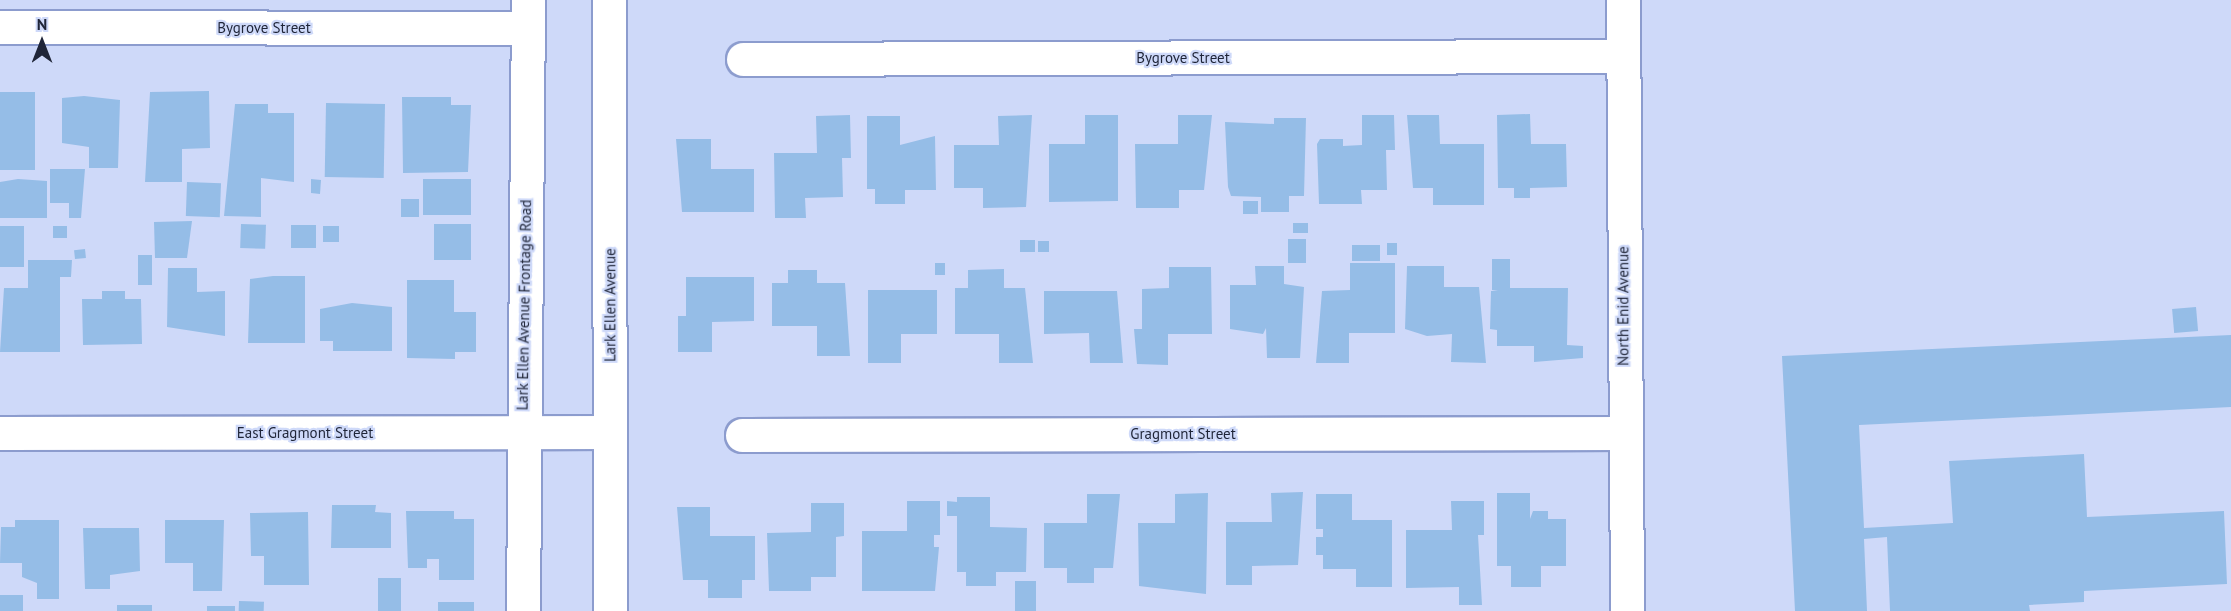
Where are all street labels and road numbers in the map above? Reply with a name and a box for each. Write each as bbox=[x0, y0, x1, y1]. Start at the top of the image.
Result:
street label: Bygrove Street bbox=[217, 19, 311, 37]
street label: Bygrove Street bbox=[1136, 49, 1230, 67]
street label: Lark Ellen Avenue Frontage Road bbox=[513, 199, 535, 411]
street label: North Enid Avenue bbox=[1614, 246, 1632, 366]
street label: Lark Ellen Avenue bbox=[601, 248, 619, 362]
street label: East Gragmont Street bbox=[237, 424, 373, 442]
street label: Gragmont Street bbox=[1130, 425, 1236, 443]

